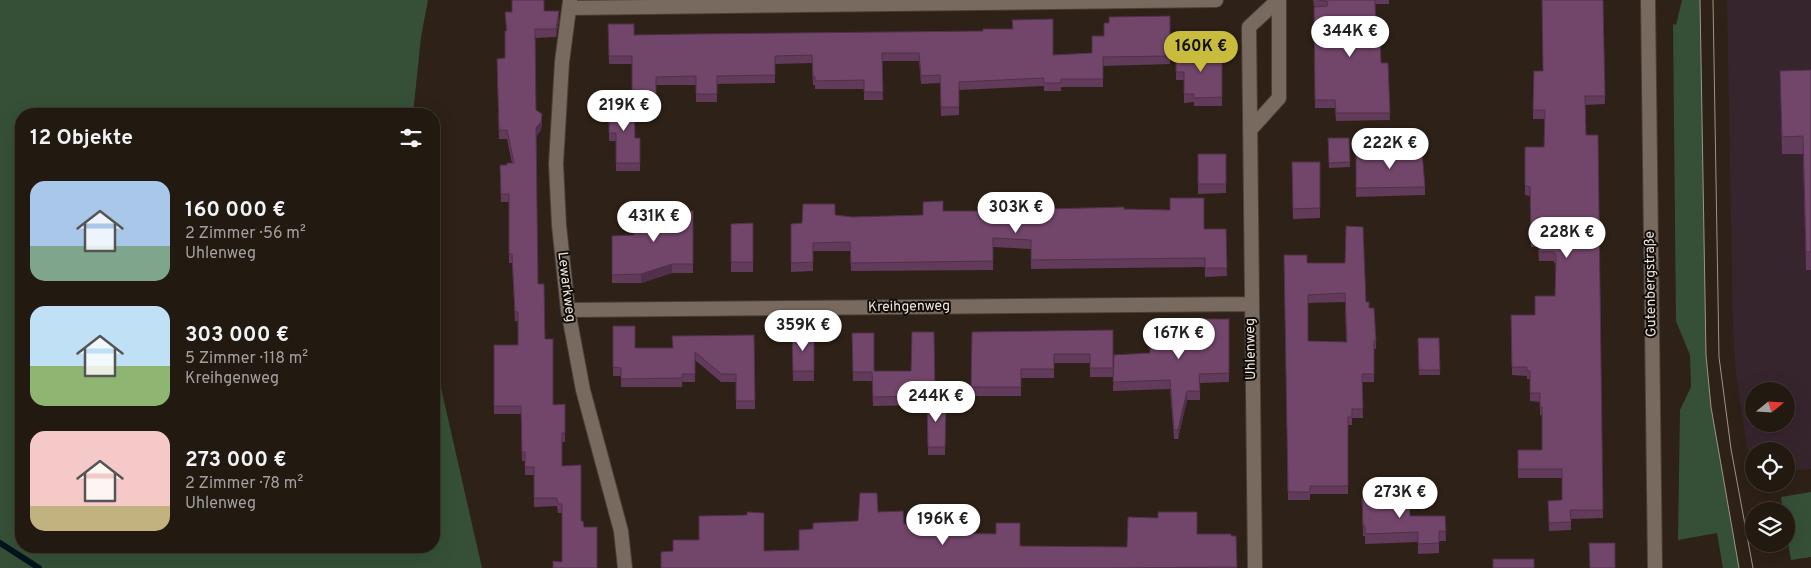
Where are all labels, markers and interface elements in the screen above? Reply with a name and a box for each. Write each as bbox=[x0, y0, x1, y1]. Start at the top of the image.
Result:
pin: 344K € bbox=[1309, 15, 1391, 58]
text: 344K € bbox=[1322, 22, 1378, 42]
pin: 160K € bbox=[1160, 30, 1242, 73]
text: 160K € bbox=[1175, 37, 1227, 57]
pin: 219K € bbox=[583, 90, 665, 132]
text: 219K € bbox=[598, 96, 650, 116]
icon: filters bbox=[397, 124, 425, 152]
text: 12 Objekte bbox=[30, 125, 133, 152]
pin: 222K € bbox=[1349, 128, 1431, 170]
text: 222K € bbox=[1363, 134, 1417, 154]
pin: 303K € bbox=[975, 192, 1057, 234]
text: 160 000 € bbox=[185, 197, 286, 224]
text: 303K € bbox=[989, 198, 1043, 218]
pin: 431K € bbox=[613, 200, 695, 243]
icon: home bbox=[70, 201, 130, 261]
text: 431K € bbox=[628, 207, 680, 227]
pin: 228K € bbox=[1526, 216, 1608, 259]
text: 228K € bbox=[1539, 223, 1595, 243]
text: 2 Zimmer · 56 m² bbox=[185, 224, 306, 244]
street label: Gutenbergstraße bbox=[1642, 231, 1660, 337]
text: Uhlenweg bbox=[185, 244, 256, 264]
street label: Lewarkweg bbox=[553, 251, 579, 323]
street label: Kreihgenweg bbox=[868, 298, 950, 316]
pin: 359K € bbox=[762, 310, 844, 352]
text: 359K € bbox=[776, 316, 830, 336]
pin: 167K € bbox=[1138, 318, 1220, 360]
street label: Uhlenweg bbox=[1242, 318, 1260, 380]
text: 303 000 € bbox=[185, 322, 289, 349]
text: 167K € bbox=[1154, 324, 1204, 344]
icon: home bbox=[70, 326, 130, 386]
text: 5 Zimmer · 118 m² bbox=[185, 349, 308, 369]
text: Kreihgenweg bbox=[185, 369, 279, 389]
pin: 244K € bbox=[895, 380, 977, 423]
north arrow bbox=[1745, 382, 1795, 432]
map controls bbox=[1745, 382, 1795, 552]
text: 244K € bbox=[908, 387, 964, 407]
button: locate bbox=[1745, 442, 1795, 492]
text: 273 000 € bbox=[185, 447, 287, 474]
icon: home bbox=[70, 451, 130, 511]
text: 2 Zimmer · 78 m² bbox=[185, 474, 303, 494]
pin: 273K € bbox=[1359, 476, 1441, 519]
text: 273K € bbox=[1374, 483, 1427, 503]
text: Uhlenweg bbox=[185, 494, 256, 514]
button: layers bbox=[1745, 502, 1795, 552]
pin: 196K € bbox=[902, 504, 984, 546]
text: 196K € bbox=[917, 510, 969, 530]

